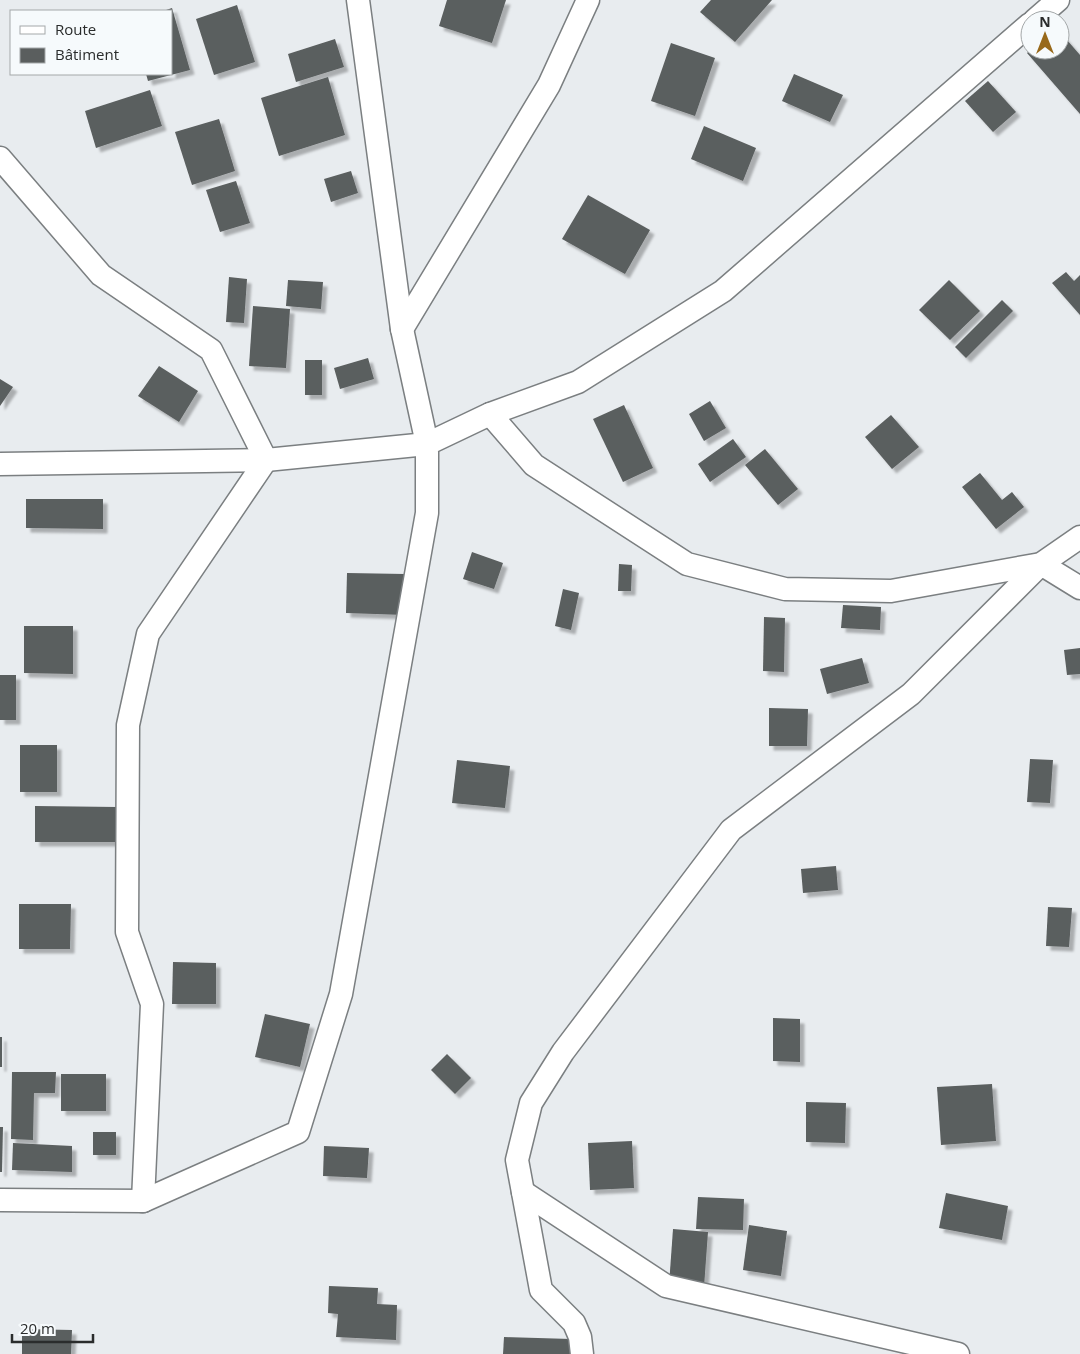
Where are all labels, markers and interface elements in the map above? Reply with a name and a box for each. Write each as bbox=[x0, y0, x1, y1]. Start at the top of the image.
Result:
legend bbox=[10, 10, 172, 75]
north arrow bbox=[1020, 10, 1070, 60]
text: N bbox=[1039, 12, 1051, 31]
text: Route bbox=[55, 19, 96, 39]
text: Bâtiment bbox=[55, 44, 119, 64]
scale bar bbox=[12, 1312, 94, 1344]
text: 20 m bbox=[20, 1318, 55, 1338]

